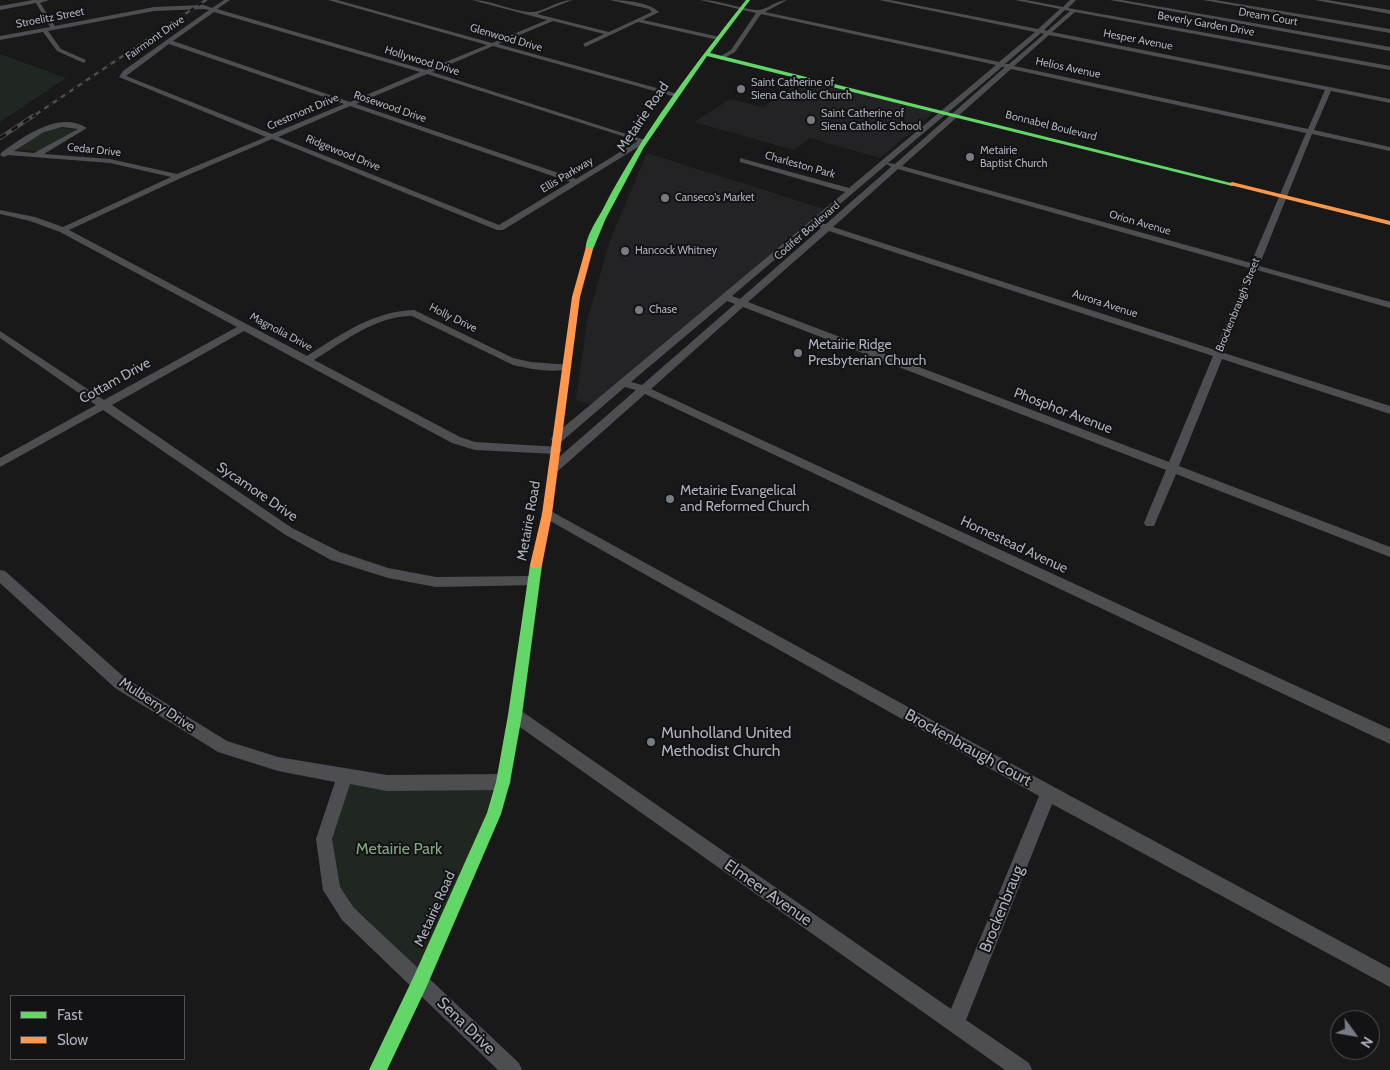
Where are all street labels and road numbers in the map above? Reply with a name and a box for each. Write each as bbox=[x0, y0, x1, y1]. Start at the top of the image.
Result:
street label: Stroelitz Street bbox=[15, 5, 85, 31]
street label: Dream Court bbox=[1237, 5, 1299, 29]
street label: Beverly Garden Drive bbox=[1157, 9, 1255, 39]
street label: Fairmont Drive bbox=[123, 13, 187, 63]
street label: Glenwood Drive bbox=[468, 21, 544, 55]
street label: Hesper Avenue bbox=[1102, 27, 1174, 53]
street label: Hollywood Drive bbox=[383, 43, 461, 79]
street label: Helios Avenue bbox=[1034, 55, 1102, 81]
street label: Metairie Road bbox=[613, 79, 673, 155]
street label: Rosewood Drive bbox=[352, 88, 428, 126]
street label: Crestmont Drive bbox=[265, 91, 341, 133]
street label: Bonnabel Boulevard bbox=[1004, 108, 1098, 144]
street label: Ridgewood Drive bbox=[304, 132, 382, 174]
street label: Cedar Drive bbox=[66, 141, 122, 159]
street label: Charleston Park bbox=[763, 149, 837, 181]
street label: Ellis Parkway bbox=[538, 154, 596, 196]
street label: Codifer Boulevard bbox=[771, 199, 843, 263]
street label: Orion Avenue bbox=[1108, 208, 1172, 238]
street label: Brockenbraugh Street bbox=[1213, 256, 1263, 354]
street label: Aurora Avenue bbox=[1071, 287, 1139, 321]
street label: Holly Drive bbox=[427, 301, 479, 335]
street label: Magnolia Drive bbox=[247, 310, 315, 354]
street label: Cottam Drive bbox=[76, 354, 154, 408]
street label: Phosphor Avenue bbox=[1011, 385, 1115, 437]
street label: Sycamore Drive bbox=[213, 459, 301, 525]
street label: Metairie Road bbox=[514, 480, 544, 562]
street label: Homestead Avenue bbox=[958, 513, 1070, 577]
street label: Mulberry Drive bbox=[116, 674, 198, 736]
street label: Brockenbraugh Court bbox=[901, 705, 1035, 791]
street label: Elmeer Avenue bbox=[721, 856, 815, 930]
street label: Brockenbraug bbox=[976, 863, 1028, 955]
street label: Metairie Road bbox=[411, 869, 459, 949]
street label: Sena Drive bbox=[433, 994, 499, 1058]

